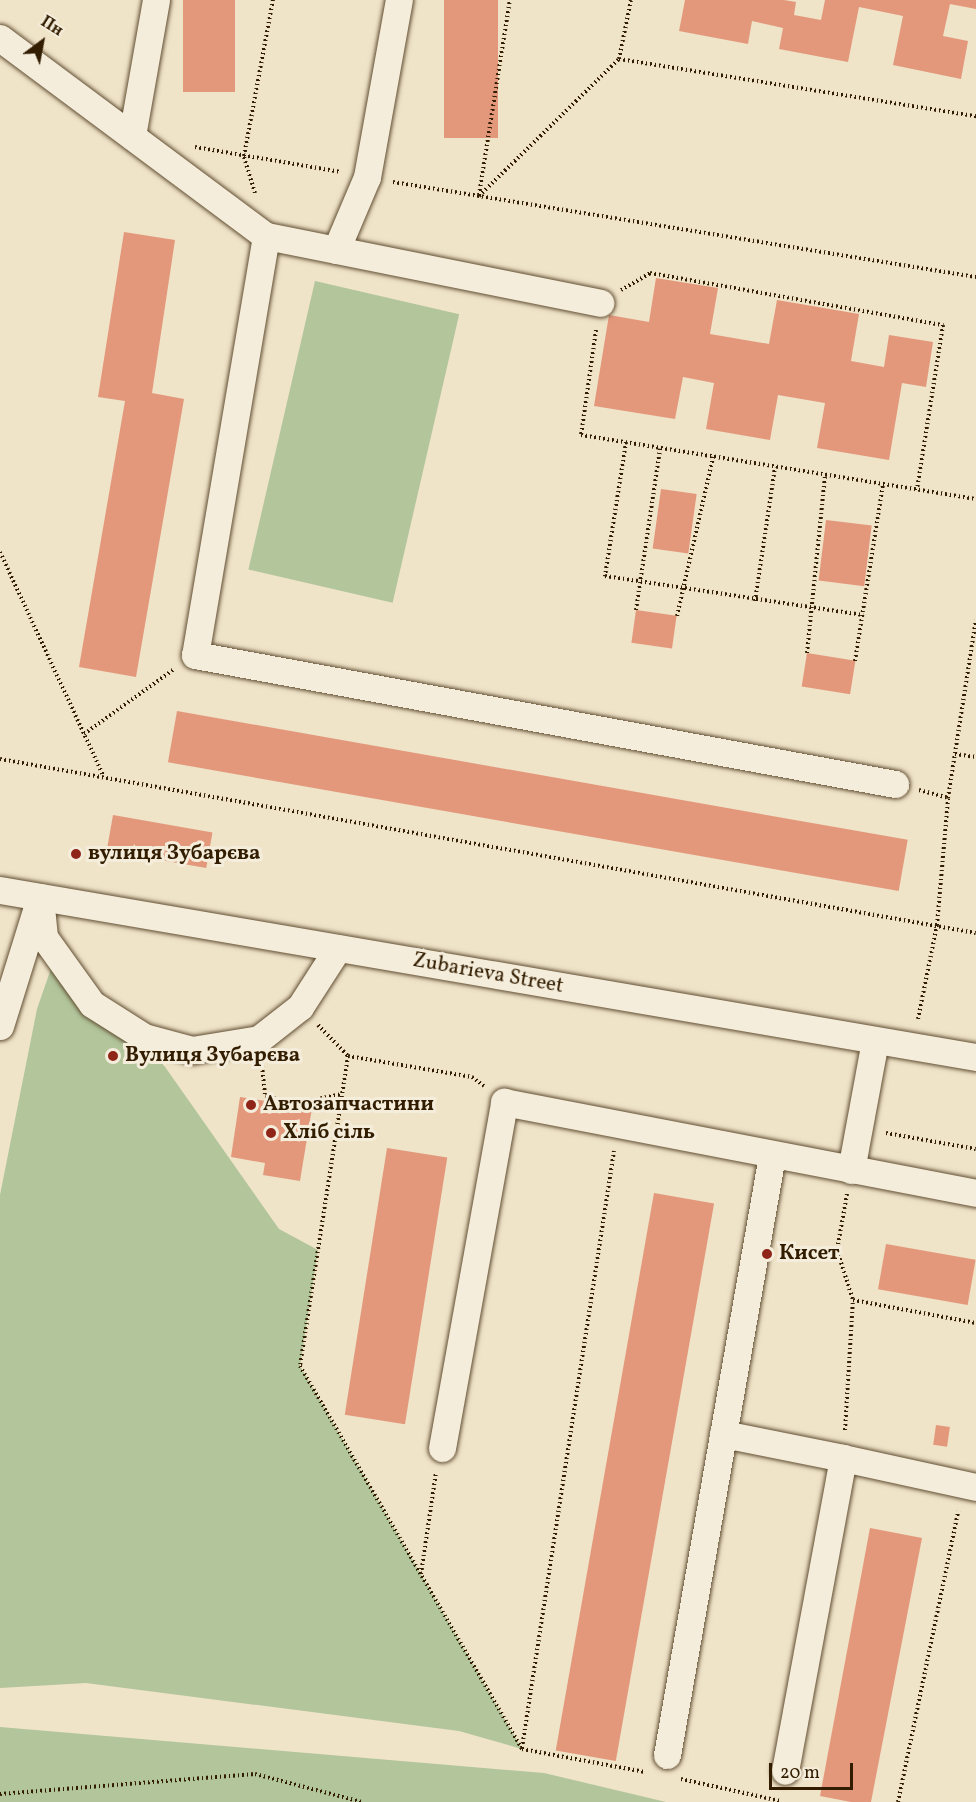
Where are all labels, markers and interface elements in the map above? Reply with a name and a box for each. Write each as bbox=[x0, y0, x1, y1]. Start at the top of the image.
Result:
text: Пн bbox=[36, 11, 67, 42]
north arrow bbox=[12, 12, 72, 72]
place label: вулиця Зубарєва bbox=[88, 841, 261, 867]
marker: вулиця Зубарєва bbox=[69, 847, 83, 861]
street label: Zubarieva Street bbox=[411, 948, 565, 1000]
place label: Вулиця Зубарєва bbox=[125, 1043, 300, 1069]
marker: Вулиця Зубарєва bbox=[106, 1049, 120, 1063]
place label: Автозапчастини bbox=[263, 1092, 434, 1118]
marker: Автозапчастини bbox=[244, 1098, 258, 1112]
place label: Хліб сіль bbox=[283, 1120, 375, 1146]
marker: Хліб сіль bbox=[264, 1126, 278, 1140]
place label: Кисет bbox=[779, 1241, 840, 1267]
marker: Кисет bbox=[760, 1247, 774, 1261]
scale bar bbox=[772, 1751, 856, 1789]
text: 20 m bbox=[780, 1761, 820, 1786]

